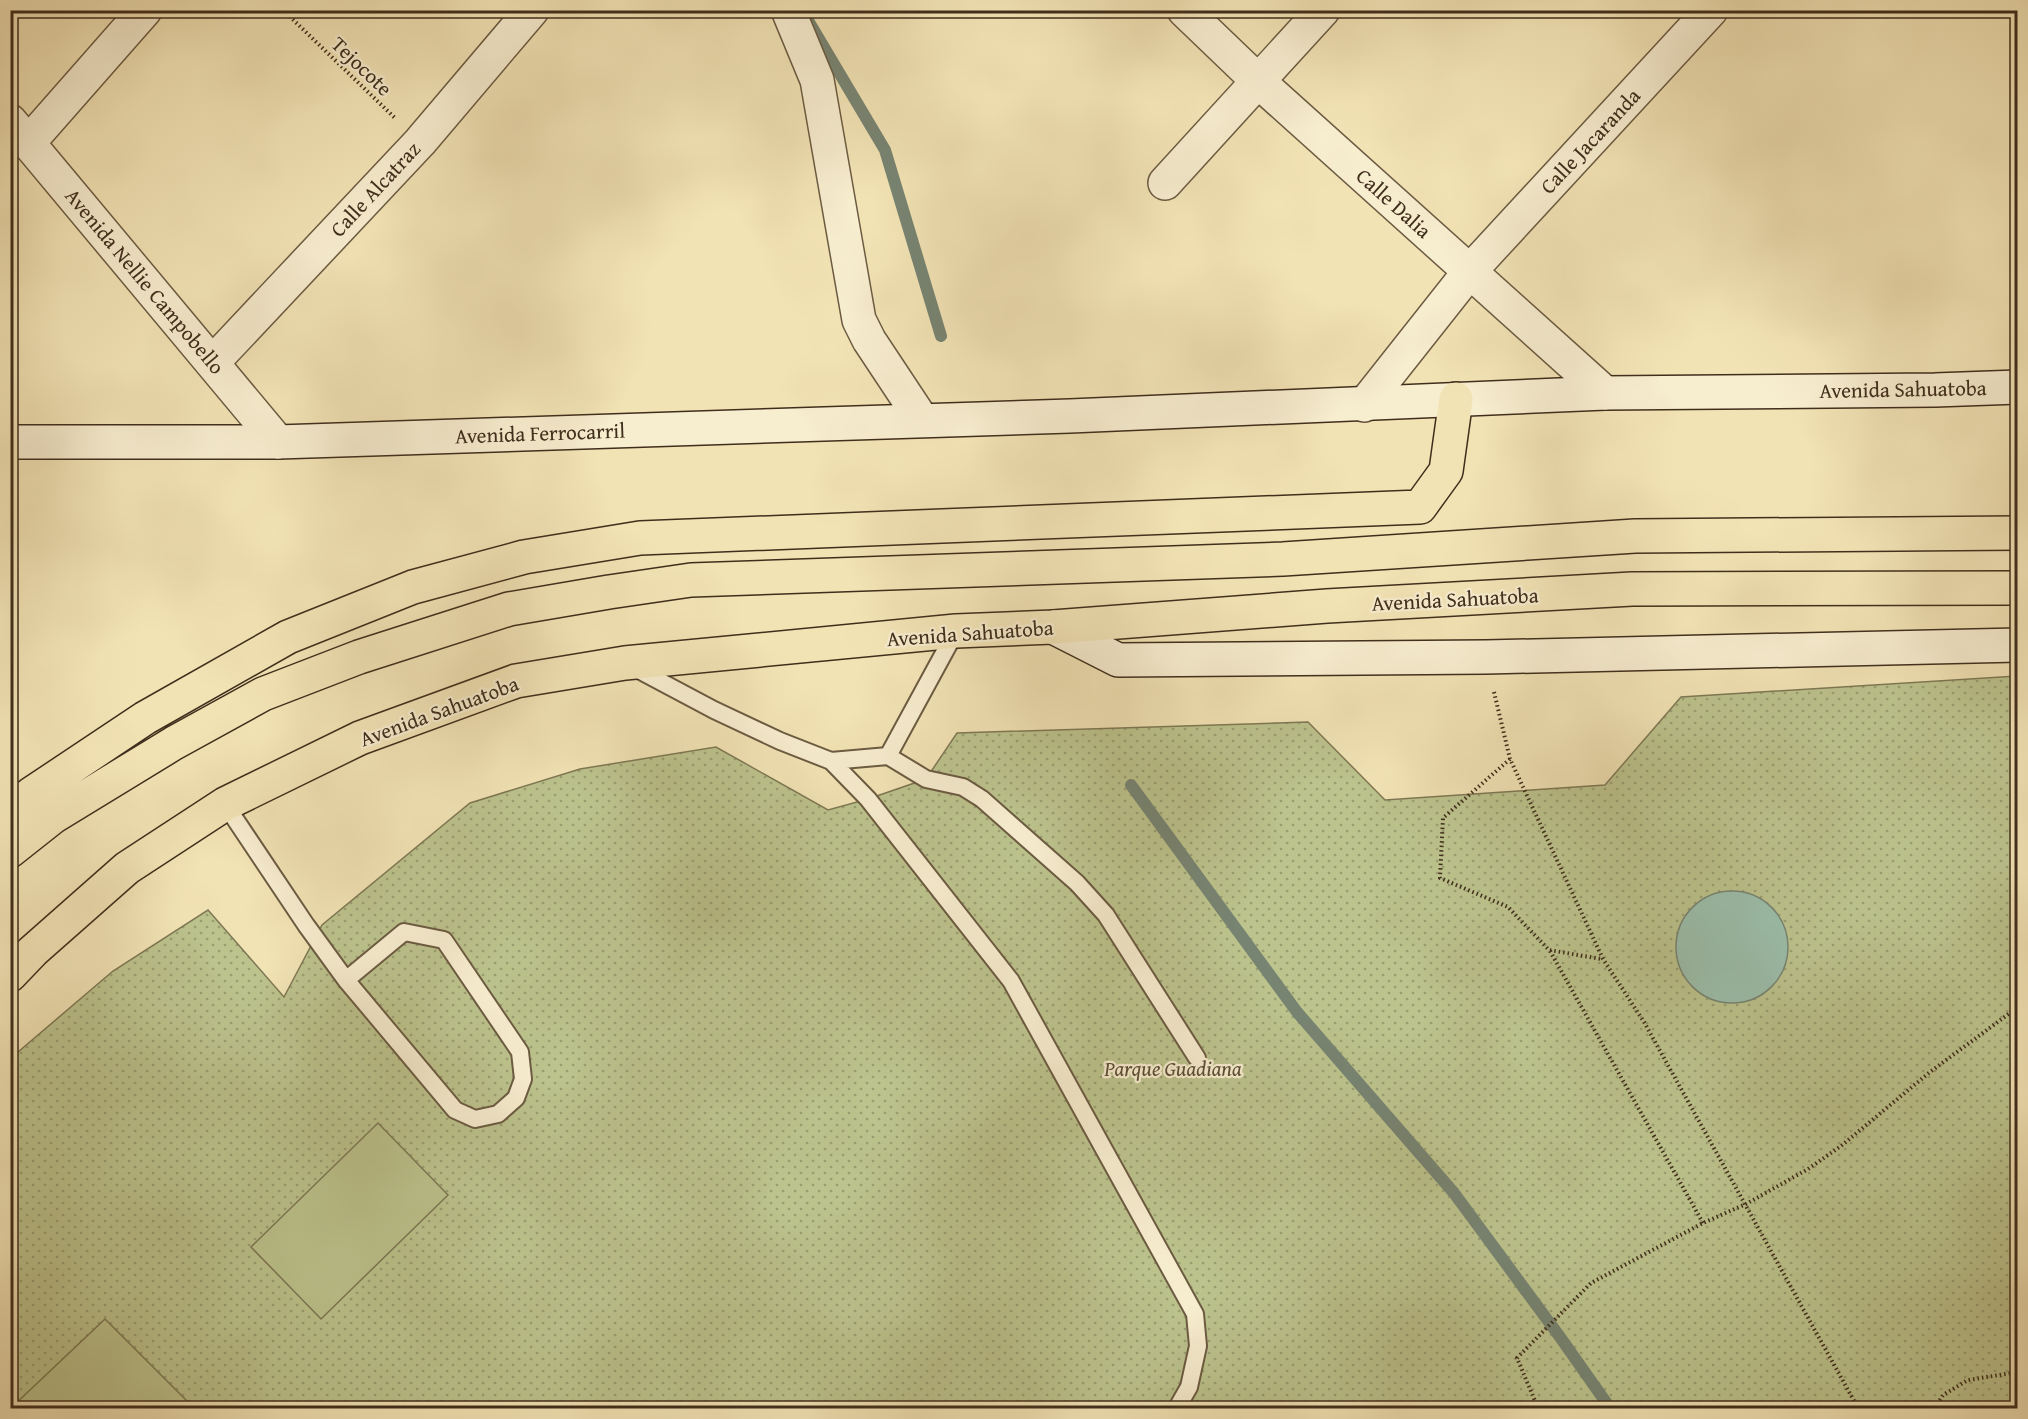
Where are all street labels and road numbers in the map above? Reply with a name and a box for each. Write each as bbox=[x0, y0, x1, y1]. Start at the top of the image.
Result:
street label: Tejocote bbox=[324, 29, 400, 103]
street label: Calle Jacaranda bbox=[1533, 81, 1647, 201]
street label: Calle Alcatraz bbox=[323, 134, 427, 244]
street label: Calle Dalia bbox=[1349, 161, 1439, 245]
street label: Avenida Nellie Campobello bbox=[58, 181, 232, 381]
street label: Avenida Sahuatoba bbox=[1819, 372, 1987, 406]
street label: Avenida Ferrocarril bbox=[454, 415, 626, 451]
street label: Avenida Sahuatoba bbox=[1371, 579, 1539, 619]
street label: Avenida Sahuatoba bbox=[886, 612, 1055, 654]
street label: Avenida Sahuatoba bbox=[355, 668, 523, 754]

